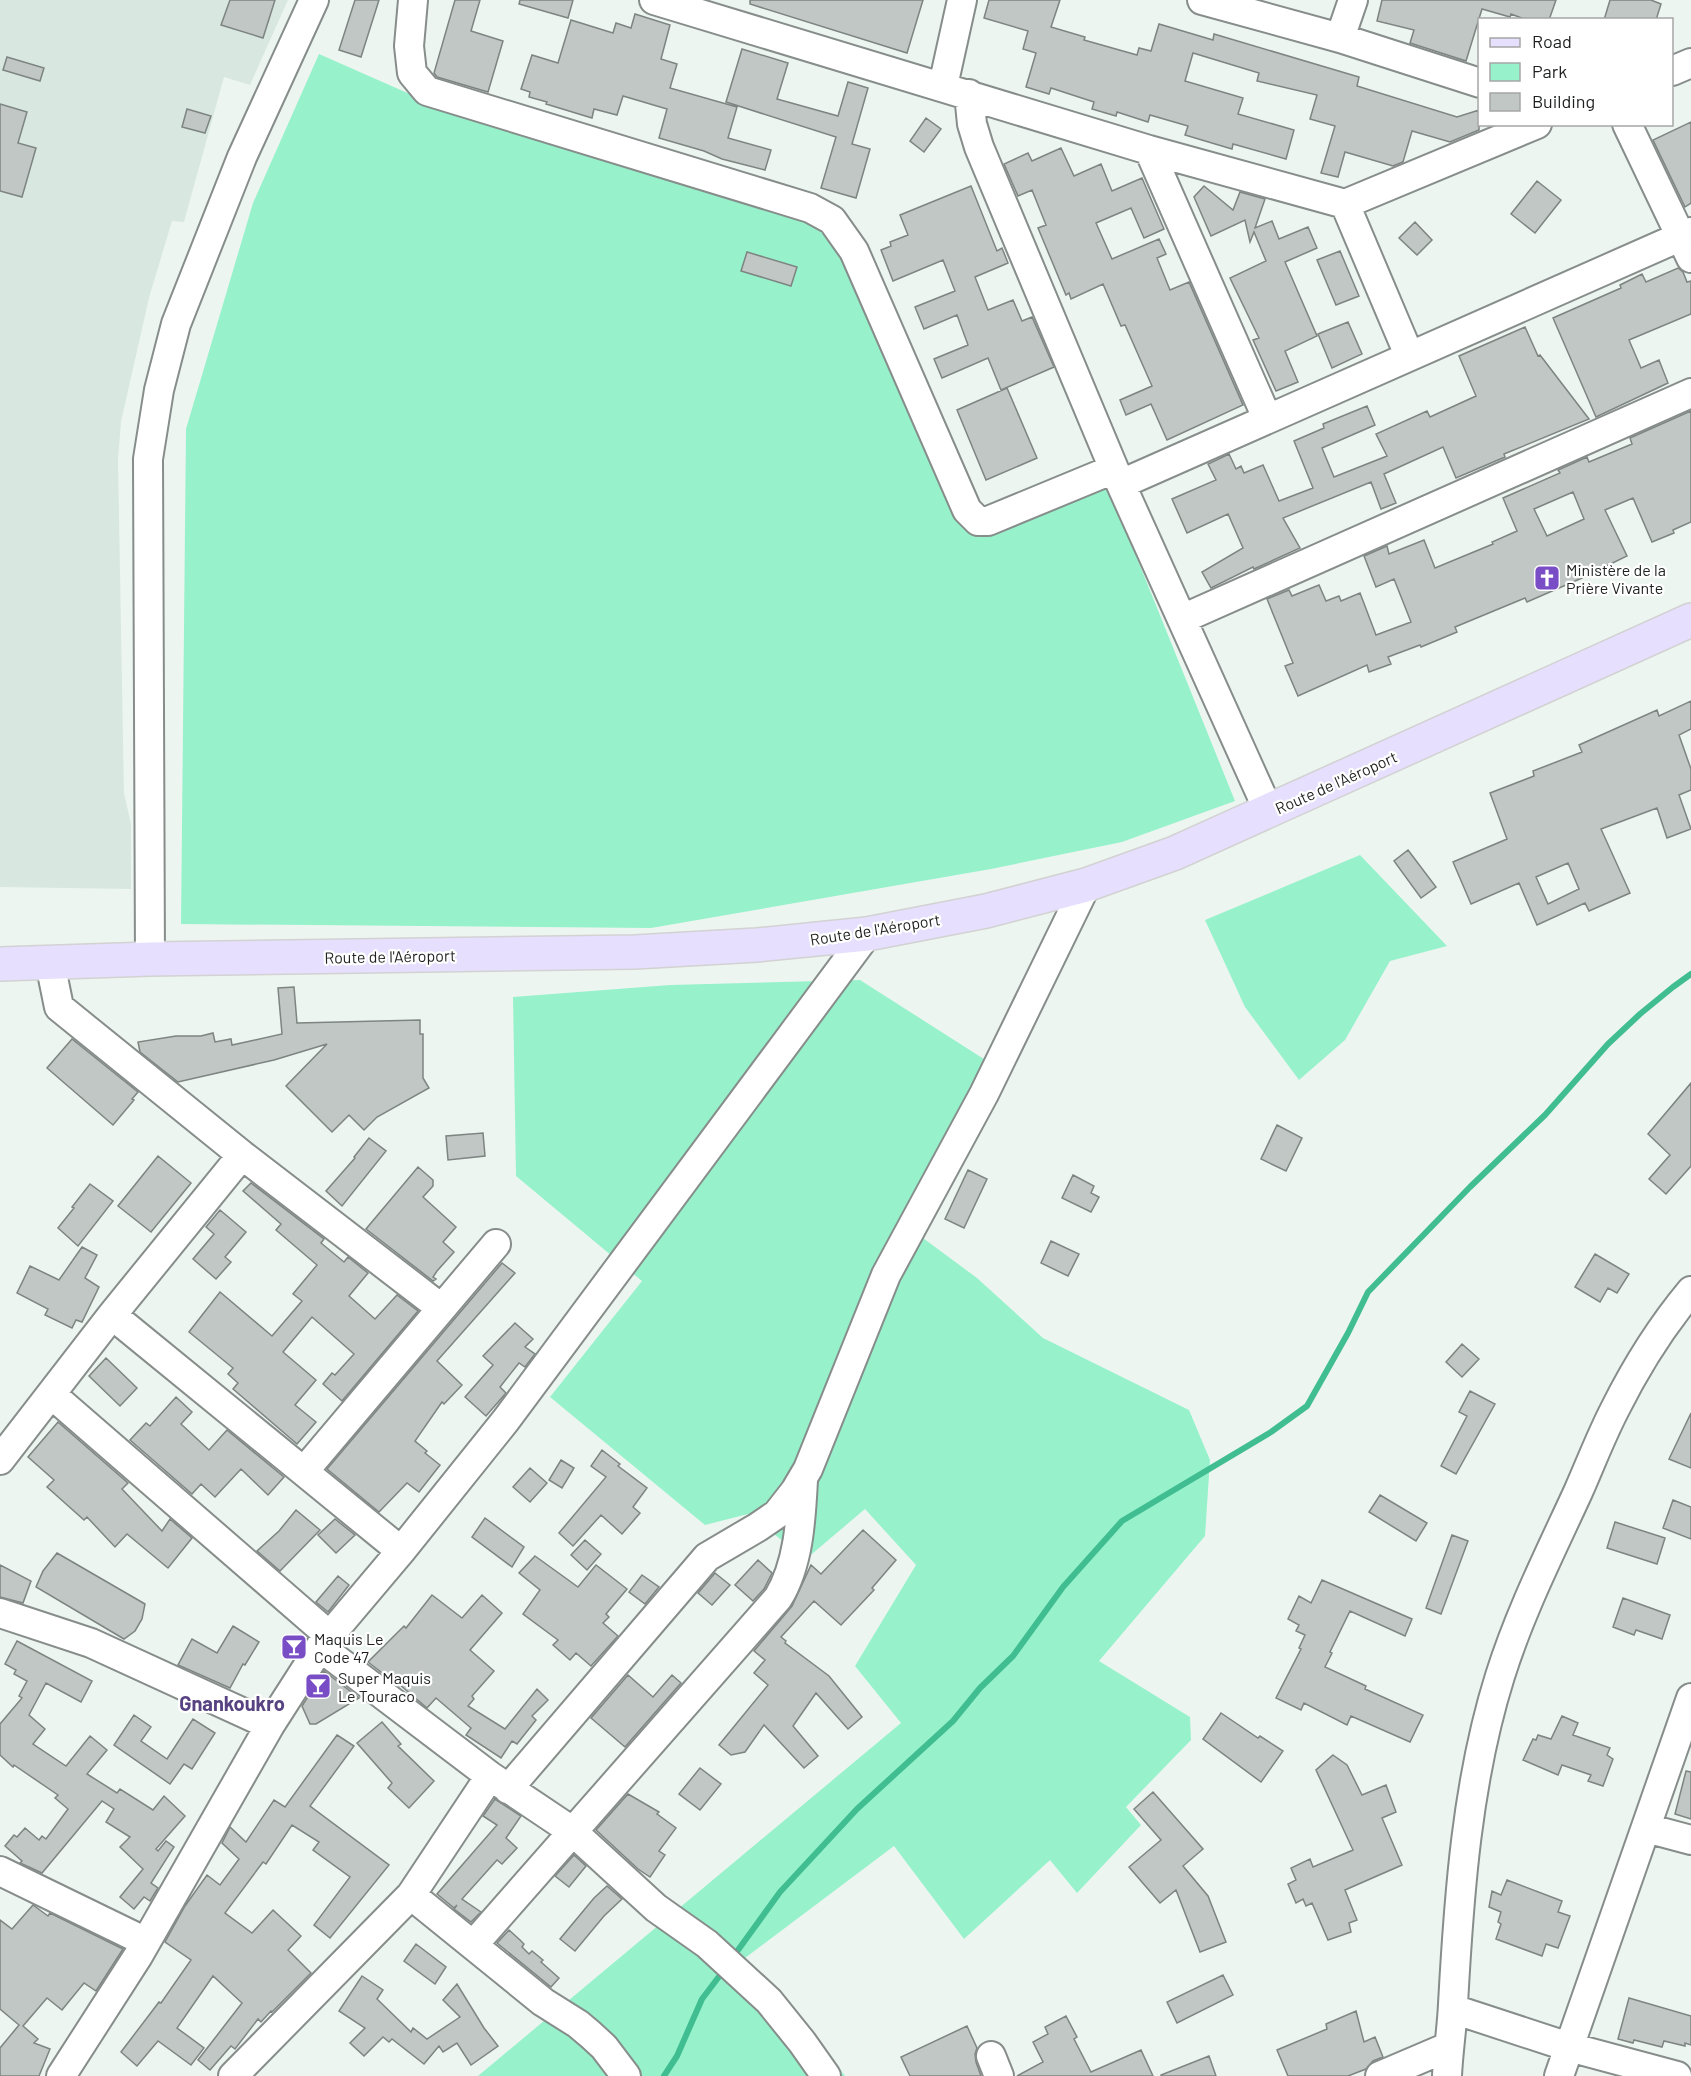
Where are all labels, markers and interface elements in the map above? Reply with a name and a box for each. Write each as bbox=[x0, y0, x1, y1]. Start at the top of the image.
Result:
legend bbox=[1478, 18, 1673, 126]
text: Road bbox=[1532, 30, 1572, 52]
text: Park bbox=[1532, 60, 1567, 82]
text: Building bbox=[1532, 90, 1595, 112]
place label: Ministère de la Prière Vivante bbox=[1566, 560, 1666, 597]
church icon: Ministère de la Prière Vivante bbox=[1532, 563, 1562, 593]
street label: Route de l'Aéroport bbox=[1272, 747, 1400, 817]
street label: Route de l'Aéroport bbox=[809, 909, 941, 949]
street label: Route de l'Aéroport bbox=[324, 945, 456, 967]
place label: Maquis Le Code 47 bbox=[314, 1629, 384, 1666]
bar icon: Maquis Le Code 47 bbox=[279, 1632, 309, 1662]
place label: Super Maquis Le Touraco bbox=[338, 1668, 431, 1705]
bar icon: Super Maquis Le Touraco bbox=[303, 1671, 333, 1701]
district label: Gnankoukro bbox=[179, 1691, 285, 1715]

